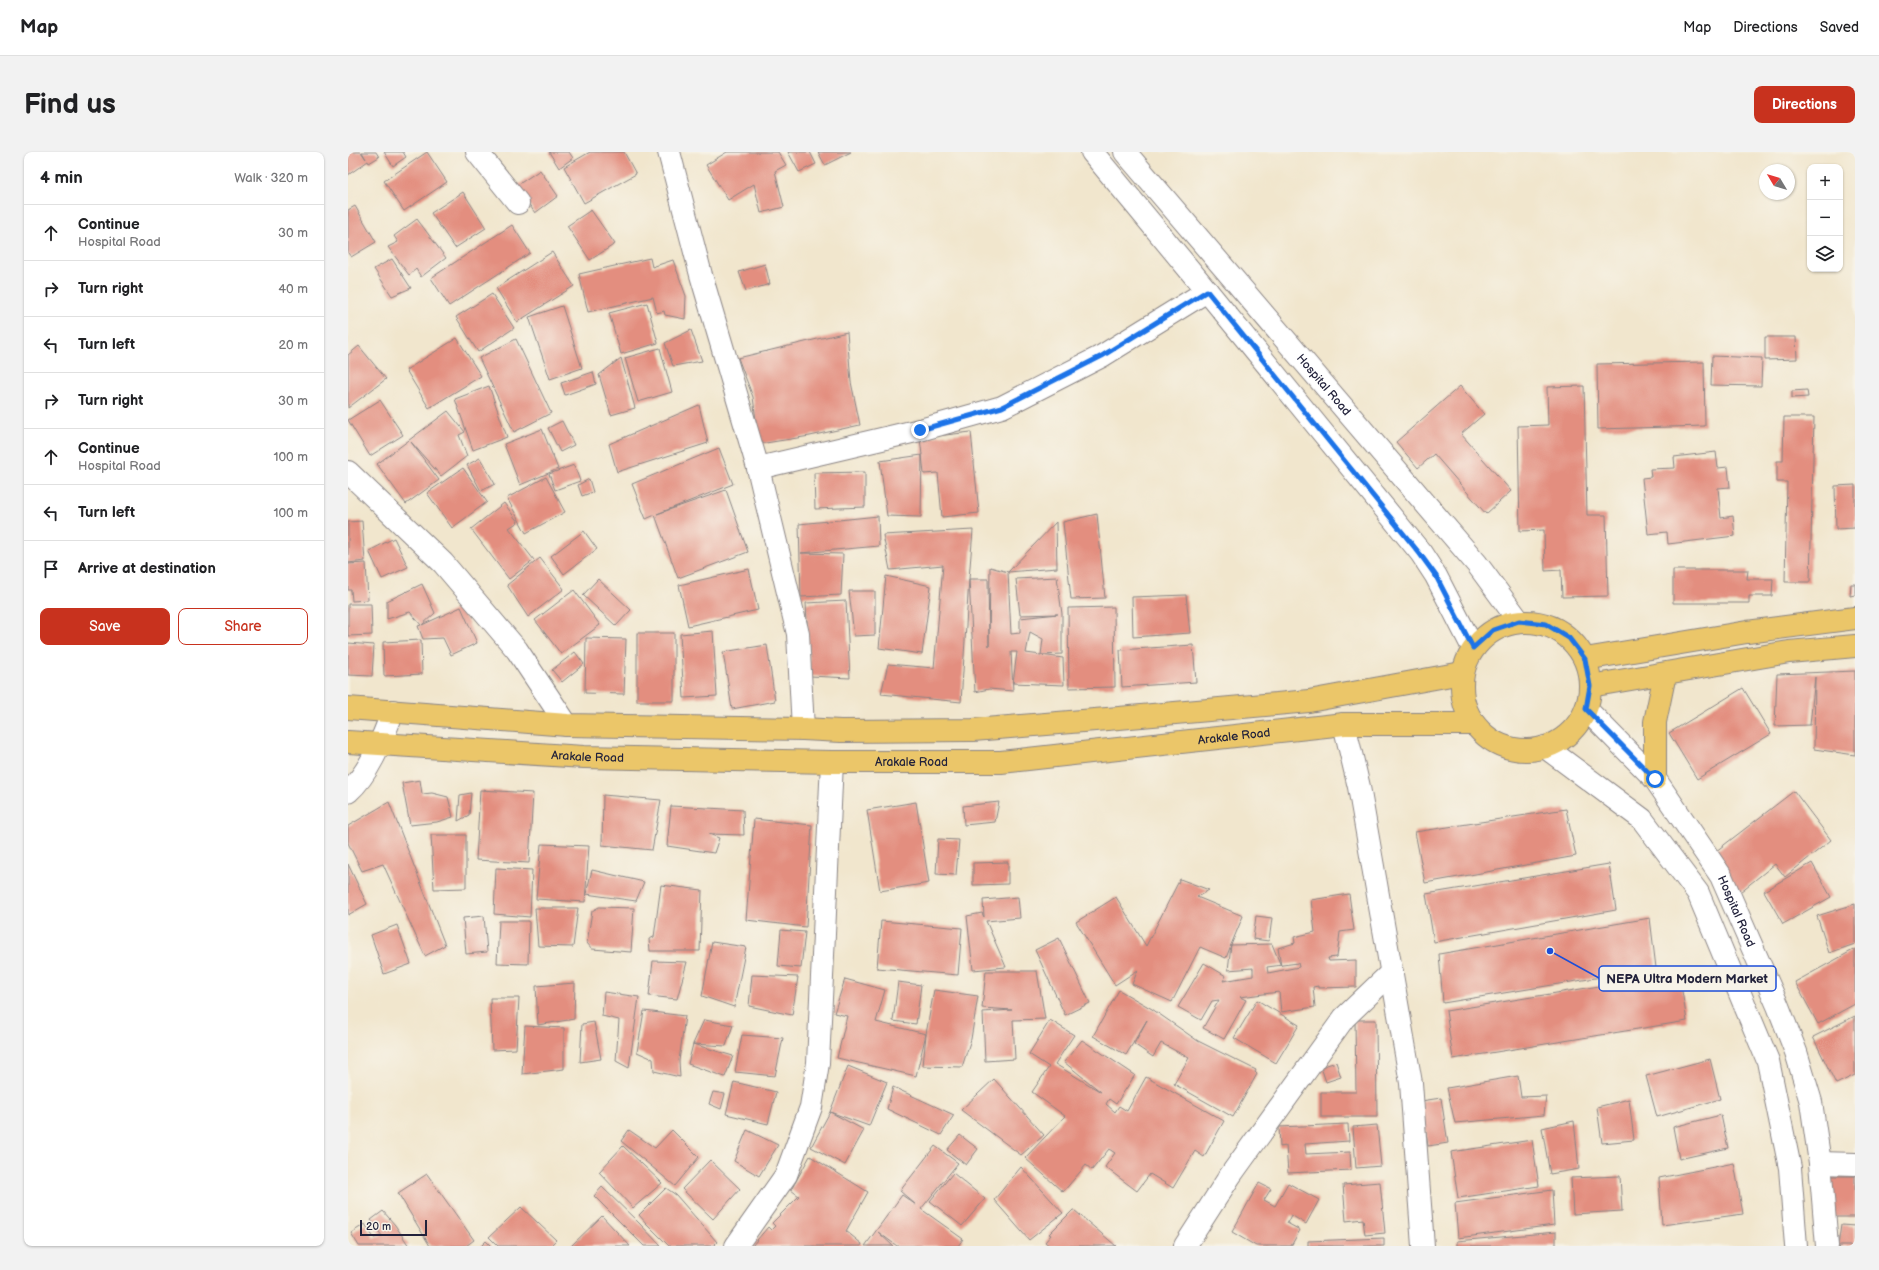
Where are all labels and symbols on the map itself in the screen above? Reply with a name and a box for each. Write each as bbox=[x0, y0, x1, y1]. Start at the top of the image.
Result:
north arrow bbox=[1759, 164, 1795, 200]
street label: Hospital Road bbox=[1293, 351, 1354, 419]
route end bbox=[911, 421, 929, 439]
street label: Arakale Road bbox=[1197, 725, 1271, 748]
street label: Arakale Road bbox=[551, 748, 624, 766]
street label: Arakale Road bbox=[875, 755, 948, 770]
route start bbox=[1646, 770, 1664, 788]
street label: Hospital Road bbox=[1714, 873, 1758, 949]
callout: NEPA Ultra Modern Market bbox=[1599, 966, 1776, 991]
text: NEPA Ultra Modern Market bbox=[1606, 971, 1768, 987]
scale bar bbox=[360, 1218, 427, 1237]

